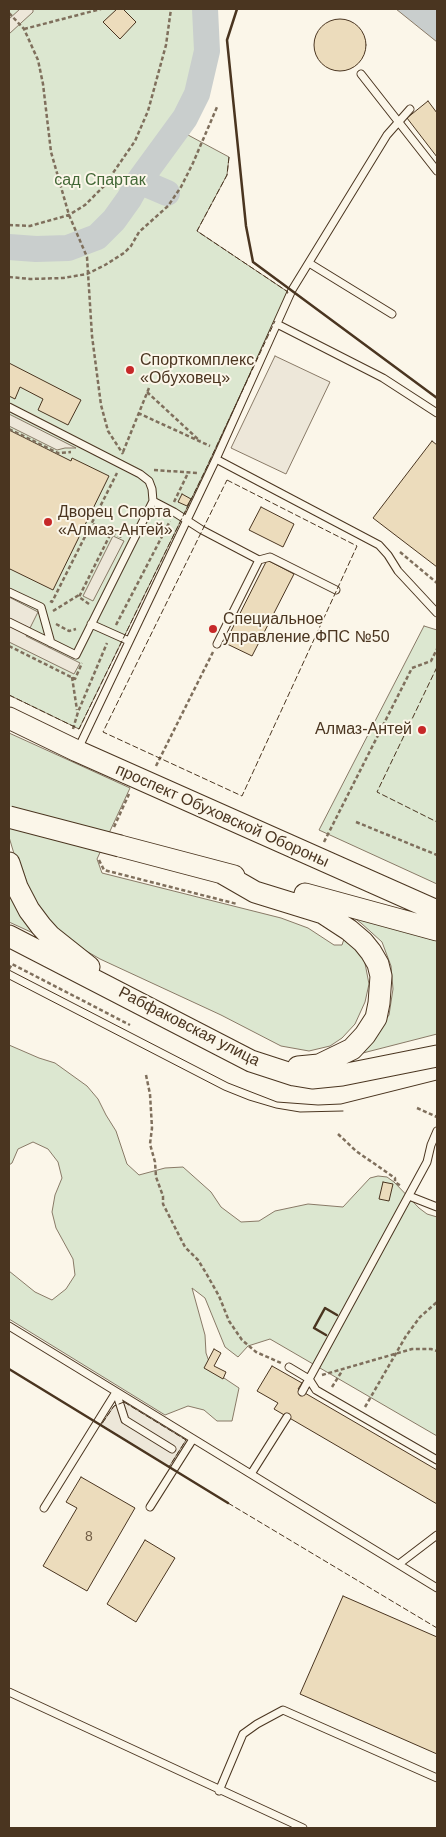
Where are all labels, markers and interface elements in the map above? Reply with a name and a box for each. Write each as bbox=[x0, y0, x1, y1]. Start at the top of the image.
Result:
park label: сад Спартак bbox=[54, 171, 146, 191]
place label: Спорткомплекс «Обуховец» bbox=[140, 351, 254, 389]
marker: Спорткомплекс «Обуховец» bbox=[124, 364, 136, 376]
place label: Дворец Спорта «Алмаз-Антей» bbox=[58, 503, 173, 541]
marker: Дворец Спорта «Алмаз-Антей» bbox=[42, 516, 54, 528]
place label: Специальное управление ФПС №50 bbox=[223, 610, 390, 648]
marker: Специальное управление ФПС №50 bbox=[207, 623, 219, 635]
place label: Алмаз-Антей bbox=[315, 720, 412, 740]
marker: Алмаз-Антей bbox=[416, 724, 428, 736]
street label: проспект Обуховской Обороны bbox=[112, 760, 332, 872]
street label: Рабфаковская улица bbox=[115, 983, 263, 1071]
house number: 8 bbox=[85, 1529, 93, 1545]

